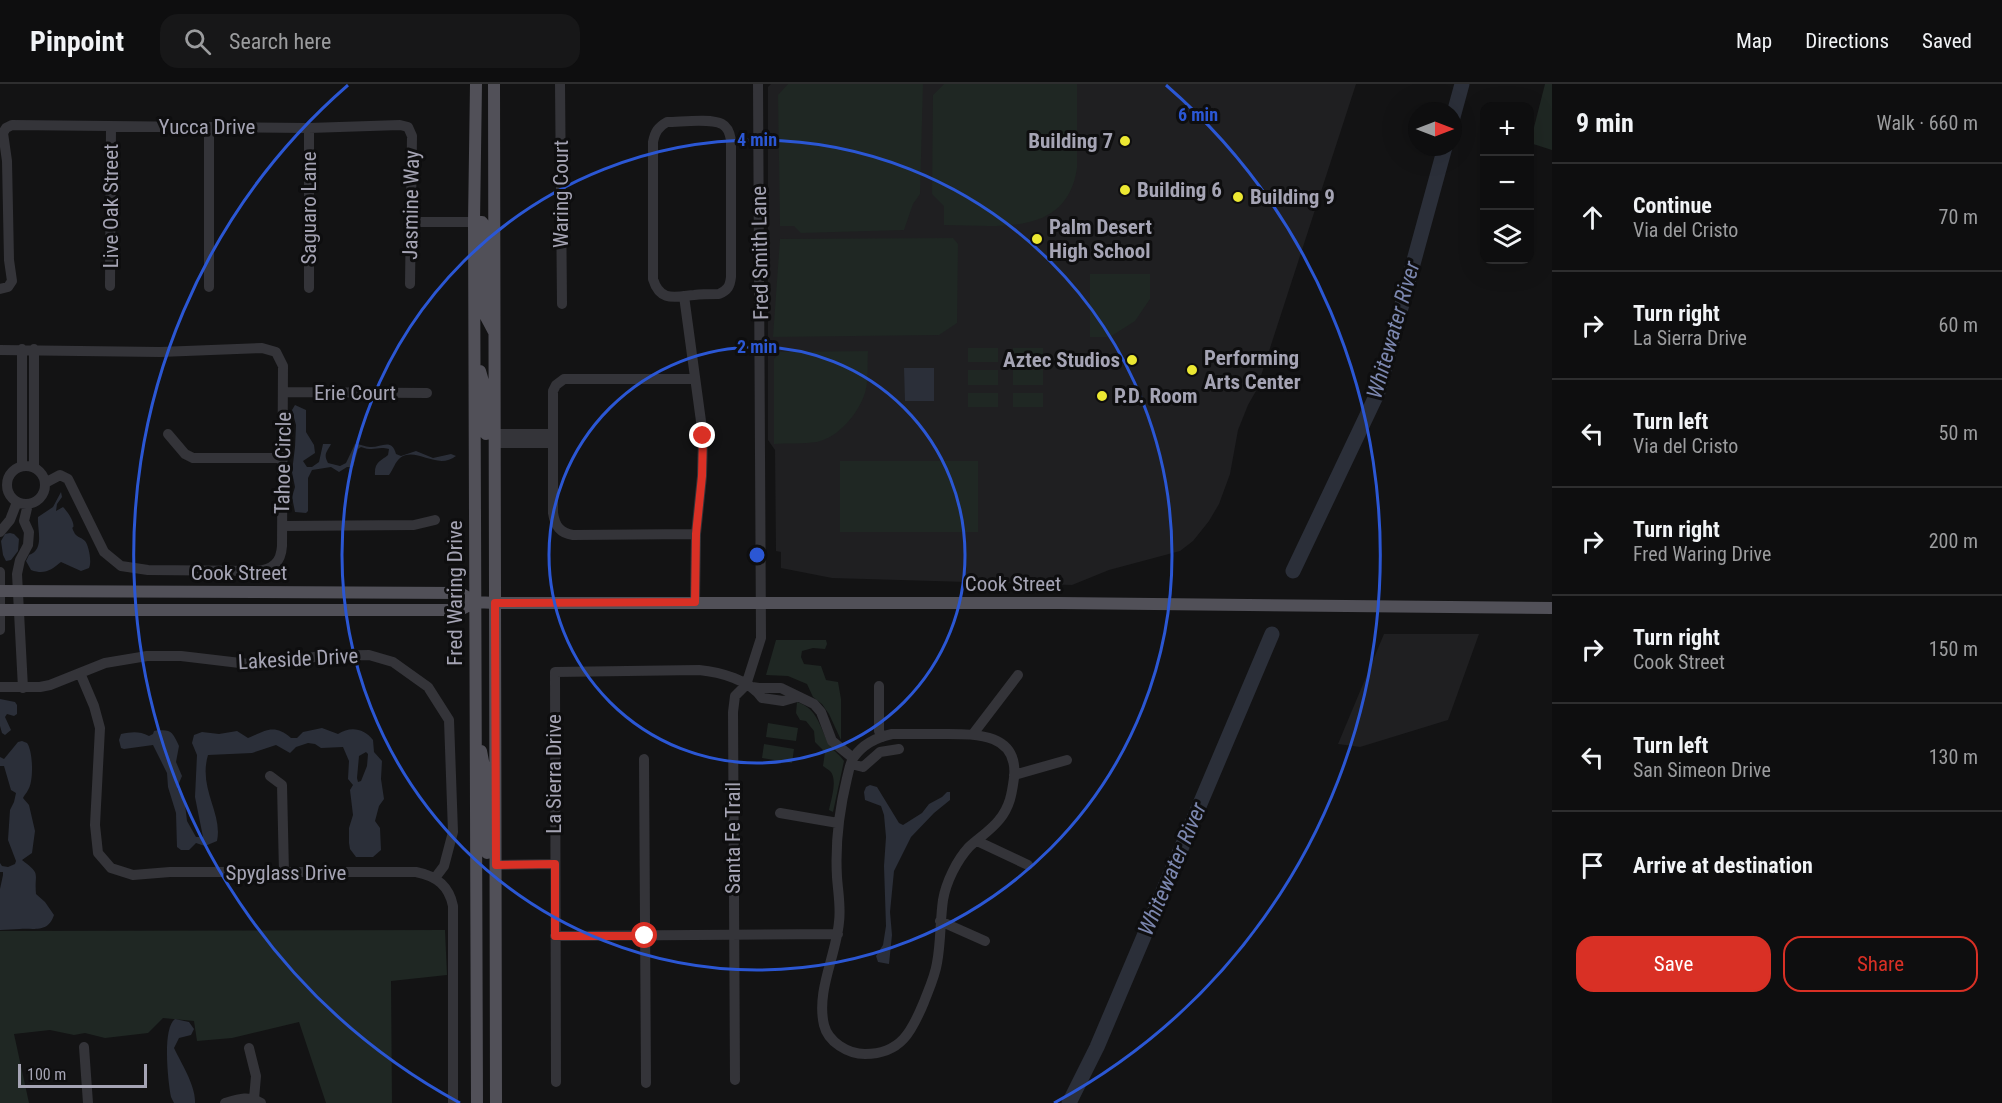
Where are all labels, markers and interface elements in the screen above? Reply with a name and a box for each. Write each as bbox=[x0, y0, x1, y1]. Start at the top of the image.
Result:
search box bbox=[160, 14, 580, 68]
text: Pinpoint bbox=[30, 25, 124, 58]
icon: search bbox=[181, 25, 214, 58]
text: Search here bbox=[229, 29, 331, 54]
text: Map bbox=[1736, 29, 1772, 53]
text: Directions bbox=[1805, 29, 1889, 53]
text: Saved bbox=[1922, 29, 1972, 53]
north arrow bbox=[1408, 102, 1462, 156]
map controls bbox=[1480, 102, 1534, 264]
button: + bbox=[1480, 102, 1534, 156]
text: 6 min bbox=[1178, 104, 1218, 125]
text: 9 min bbox=[1576, 108, 1634, 138]
text: Walk · 660 m bbox=[1877, 111, 1978, 135]
street label: Yucca Drive bbox=[159, 115, 256, 139]
text: 4 min bbox=[737, 129, 777, 150]
place label: Building 7 bbox=[1028, 129, 1113, 153]
marker: Building 7 bbox=[1118, 134, 1132, 148]
street label: Waring Court bbox=[549, 140, 573, 248]
street label: Live Oak Street bbox=[99, 144, 123, 268]
street label: Jasmine Way bbox=[398, 150, 424, 260]
street label: Saguaro Lane bbox=[297, 151, 321, 265]
button: − bbox=[1480, 156, 1534, 210]
place label: Building 6 bbox=[1137, 178, 1222, 202]
marker: Building 6 bbox=[1118, 183, 1132, 197]
place label: Building 9 bbox=[1250, 185, 1335, 209]
street label: Fred Smith Lane bbox=[747, 186, 773, 320]
marker: Building 9 bbox=[1231, 190, 1245, 204]
text: Continue bbox=[1633, 193, 1712, 218]
icon: ahead bbox=[1576, 201, 1609, 234]
text: 70 m bbox=[1939, 205, 1978, 229]
button: layers bbox=[1480, 210, 1534, 264]
place label: Palm Desert High School bbox=[1049, 215, 1152, 263]
text: Via del Cristo bbox=[1633, 218, 1738, 242]
marker: Palm Desert High School bbox=[1030, 232, 1044, 246]
water label: Whitewater River bbox=[1361, 258, 1425, 401]
text: Turn right bbox=[1633, 301, 1720, 326]
icon: right bbox=[1576, 309, 1609, 342]
text: 60 m bbox=[1939, 313, 1978, 337]
text: La Sierra Drive bbox=[1633, 326, 1747, 350]
text: 2 min bbox=[737, 336, 777, 357]
place label: Performing Arts Center bbox=[1204, 346, 1301, 394]
place label: Aztec Studios bbox=[1003, 348, 1120, 372]
marker: Aztec Studios bbox=[1125, 353, 1139, 367]
marker: Performing Arts Center bbox=[1185, 363, 1199, 377]
street label: Erie Court bbox=[314, 381, 396, 405]
place label: P.D. Room bbox=[1114, 384, 1198, 408]
marker: P.D. Room bbox=[1095, 389, 1109, 403]
text: Turn left bbox=[1633, 409, 1708, 434]
street label: Tahoe Circle bbox=[270, 411, 296, 514]
icon: left bbox=[1576, 417, 1609, 450]
text: 50 m bbox=[1939, 421, 1978, 445]
route end bbox=[689, 422, 715, 448]
text: Via del Cristo bbox=[1633, 434, 1738, 458]
text: Turn right bbox=[1633, 517, 1720, 542]
street label: Fred Waring Drive bbox=[443, 520, 467, 666]
icon: right bbox=[1576, 525, 1609, 558]
text: 200 m bbox=[1929, 529, 1978, 553]
text: Fred Waring Drive bbox=[1633, 542, 1771, 566]
centre of rings bbox=[747, 545, 767, 565]
street label: Cook Street bbox=[191, 561, 287, 585]
street label: Cook Street bbox=[965, 572, 1061, 596]
text: Turn right bbox=[1633, 625, 1720, 650]
icon: right bbox=[1576, 633, 1609, 666]
text: 150 m bbox=[1929, 637, 1978, 661]
street label: Lakeside Drive bbox=[237, 644, 359, 674]
text: Cook Street bbox=[1633, 650, 1725, 674]
street label: La Sierra Drive bbox=[542, 714, 566, 834]
text: Turn left bbox=[1633, 733, 1708, 758]
icon: left bbox=[1576, 741, 1609, 774]
text: 130 m bbox=[1929, 745, 1978, 769]
text: San Simeon Drive bbox=[1633, 758, 1771, 782]
street label: Santa Fe Trail bbox=[721, 782, 745, 894]
water label: Whitewater River bbox=[1133, 799, 1211, 939]
icon: arrive bbox=[1576, 849, 1609, 882]
text: Arrive at destination bbox=[1633, 853, 1813, 878]
street label: Spyglass Drive bbox=[226, 861, 347, 885]
route start bbox=[631, 922, 657, 948]
button: Save bbox=[1576, 936, 1771, 992]
button: Share bbox=[1783, 936, 1978, 992]
scale bar bbox=[18, 1061, 147, 1088]
text: 100 m bbox=[27, 1065, 66, 1084]

